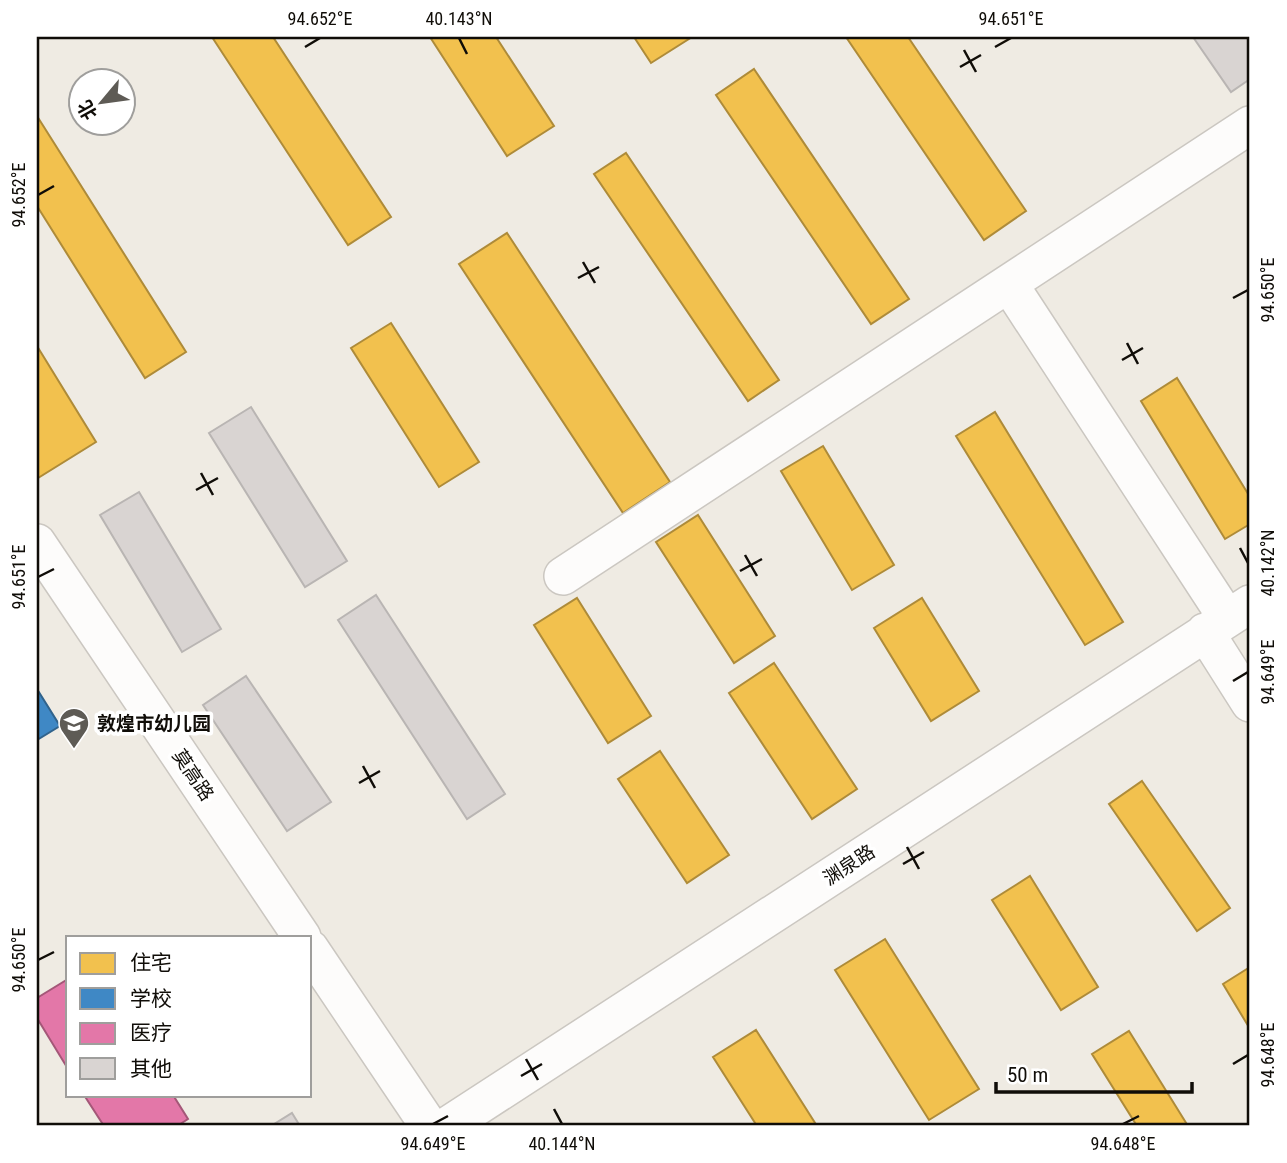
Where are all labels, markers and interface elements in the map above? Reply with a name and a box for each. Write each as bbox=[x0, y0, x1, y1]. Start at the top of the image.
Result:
text: 94.652°E bbox=[288, 8, 352, 29]
text: 40.143°N bbox=[425, 8, 493, 29]
text: 94.651°E bbox=[979, 8, 1043, 29]
north arrow bbox=[66, 66, 136, 136]
text: 北 bbox=[73, 96, 102, 124]
text: 94.652°E bbox=[8, 163, 29, 227]
text: 94.650°E bbox=[1257, 258, 1278, 322]
text: 40.142°N bbox=[1257, 529, 1278, 597]
text: 94.651°E bbox=[8, 545, 29, 609]
text: 94.649°E bbox=[1257, 640, 1278, 704]
school or university icon: 敦煌市幼儿园 bbox=[57, 706, 91, 750]
place label: 敦煌市幼儿园 bbox=[97, 712, 211, 735]
street label: 莫高路 bbox=[168, 745, 218, 805]
street label: 渊泉路 bbox=[819, 840, 879, 890]
text: 94.650°E bbox=[8, 928, 29, 992]
legend bbox=[66, 936, 312, 1096]
text: 住宅 bbox=[130, 951, 172, 975]
text: 学校 bbox=[130, 987, 172, 1011]
text: 医疗 bbox=[130, 1021, 172, 1045]
text: 94.648°E bbox=[1257, 1023, 1278, 1087]
scale bar bbox=[996, 1051, 1192, 1095]
text: 其他 bbox=[130, 1057, 172, 1081]
text: 50 m bbox=[1007, 1063, 1048, 1087]
text: 94.649°E bbox=[401, 1133, 465, 1154]
text: 40.144°N bbox=[528, 1133, 596, 1154]
text: 94.648°E bbox=[1091, 1133, 1155, 1154]

